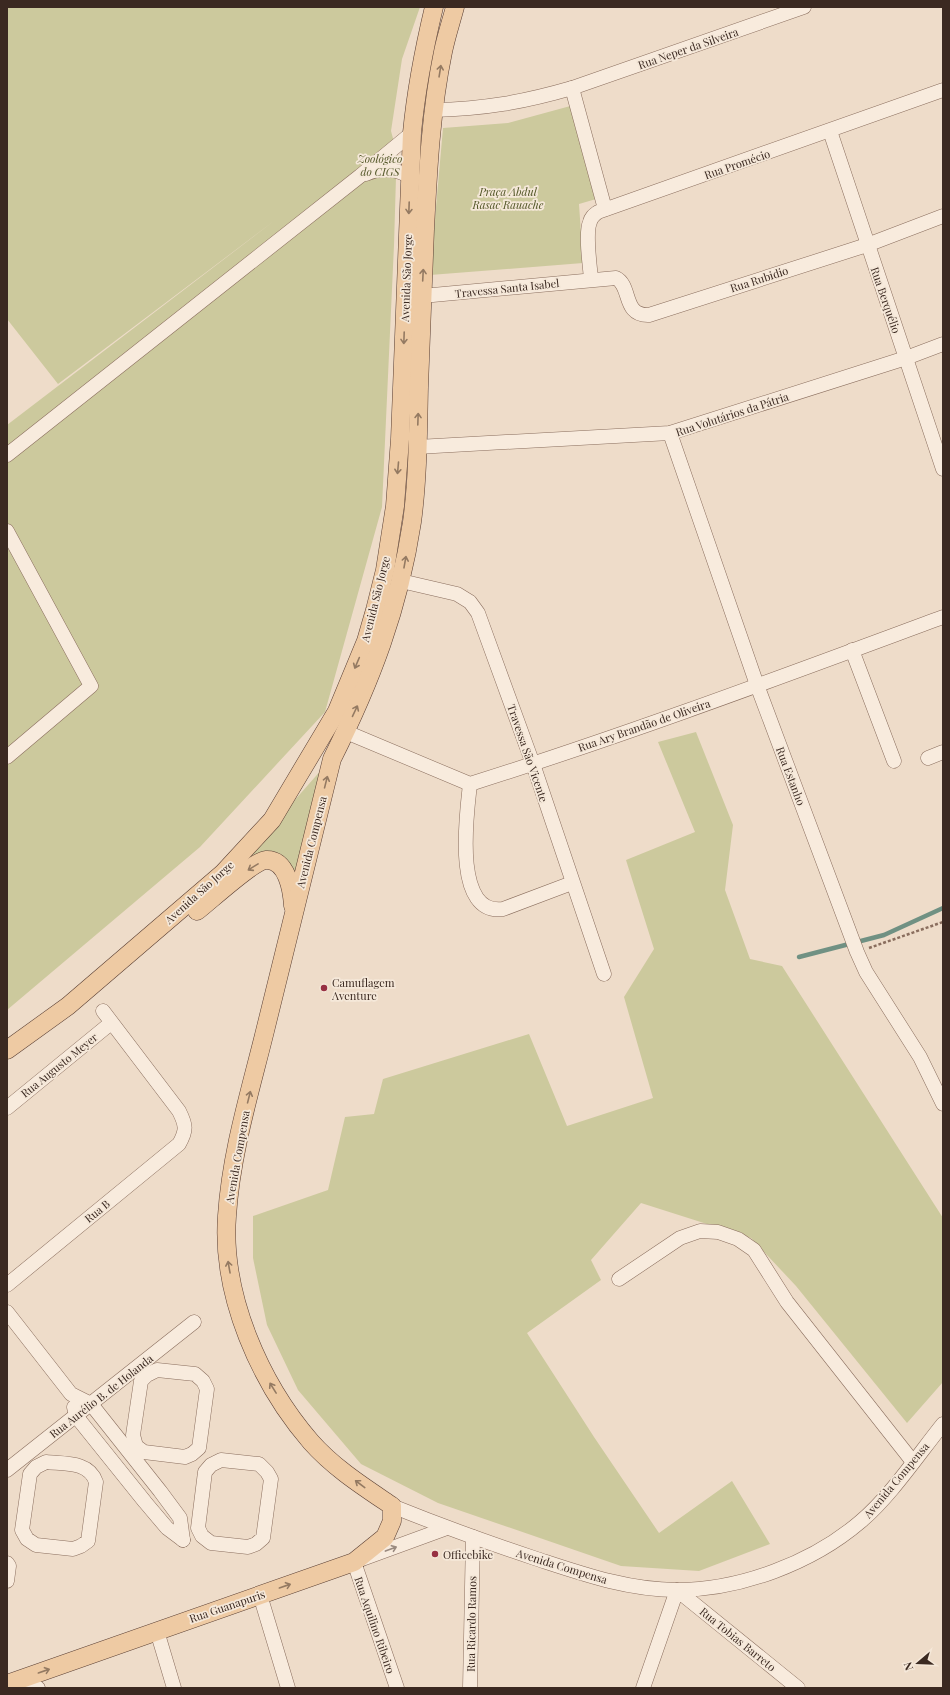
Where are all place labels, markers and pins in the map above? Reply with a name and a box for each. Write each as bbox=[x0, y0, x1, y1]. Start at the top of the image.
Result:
place label: Camuflagem Aventure bbox=[331, 975, 395, 1003]
marker: Camuflagem Aventure bbox=[319, 983, 329, 993]
place label: Officebike bbox=[443, 1547, 493, 1562]
marker: Officebike bbox=[430, 1549, 440, 1559]

